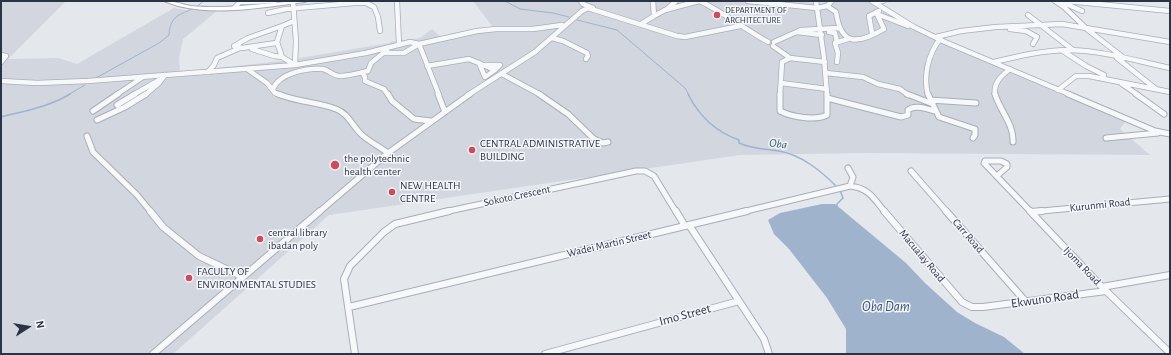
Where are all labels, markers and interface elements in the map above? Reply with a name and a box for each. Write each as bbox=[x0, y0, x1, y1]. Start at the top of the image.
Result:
place label: DEPARTMENT OF ARCHITECTURE bbox=[725, 5, 787, 26]
marker: DEPARTMENT OF ARCHITECTURE bbox=[712, 10, 722, 20]
water label: Oba bbox=[768, 136, 788, 152]
place label: CENTRAL ADMINISTRATIVE BUILDING bbox=[480, 137, 600, 163]
marker: CENTRAL ADMINISTRATIVE BUILDING bbox=[467, 145, 477, 155]
place label: the polytechnic health center bbox=[344, 152, 409, 178]
marker: the polytechnic health center bbox=[329, 159, 341, 171]
place label: NEW HEALTH CENTRE bbox=[400, 179, 461, 205]
street label: Sokoto Crescent bbox=[482, 182, 552, 210]
marker: NEW HEALTH CENTRE bbox=[387, 187, 397, 197]
street label: Kurunmi Road bbox=[1069, 195, 1131, 215]
street label: Carr Road bbox=[949, 216, 987, 256]
place label: central library ibadan poly bbox=[268, 226, 327, 252]
street label: Macualay Road bbox=[896, 227, 948, 285]
street label: Wadei Martin Street bbox=[566, 228, 652, 260]
marker: central library ibadan poly bbox=[255, 234, 265, 244]
street label: Ijoma Road bbox=[1060, 244, 1104, 288]
place label: FACULTY OF ENVIRONMENTAL STUDIES bbox=[197, 265, 316, 291]
marker: FACULTY OF ENVIRONMENTAL STUDIES bbox=[184, 273, 194, 283]
street label: Ekwuno Road bbox=[1010, 287, 1080, 311]
water label: Oba Dam bbox=[862, 299, 910, 315]
street label: Imo Street bbox=[657, 301, 713, 329]
north arrow bbox=[8, 307, 48, 347]
text: N bbox=[34, 320, 46, 329]

